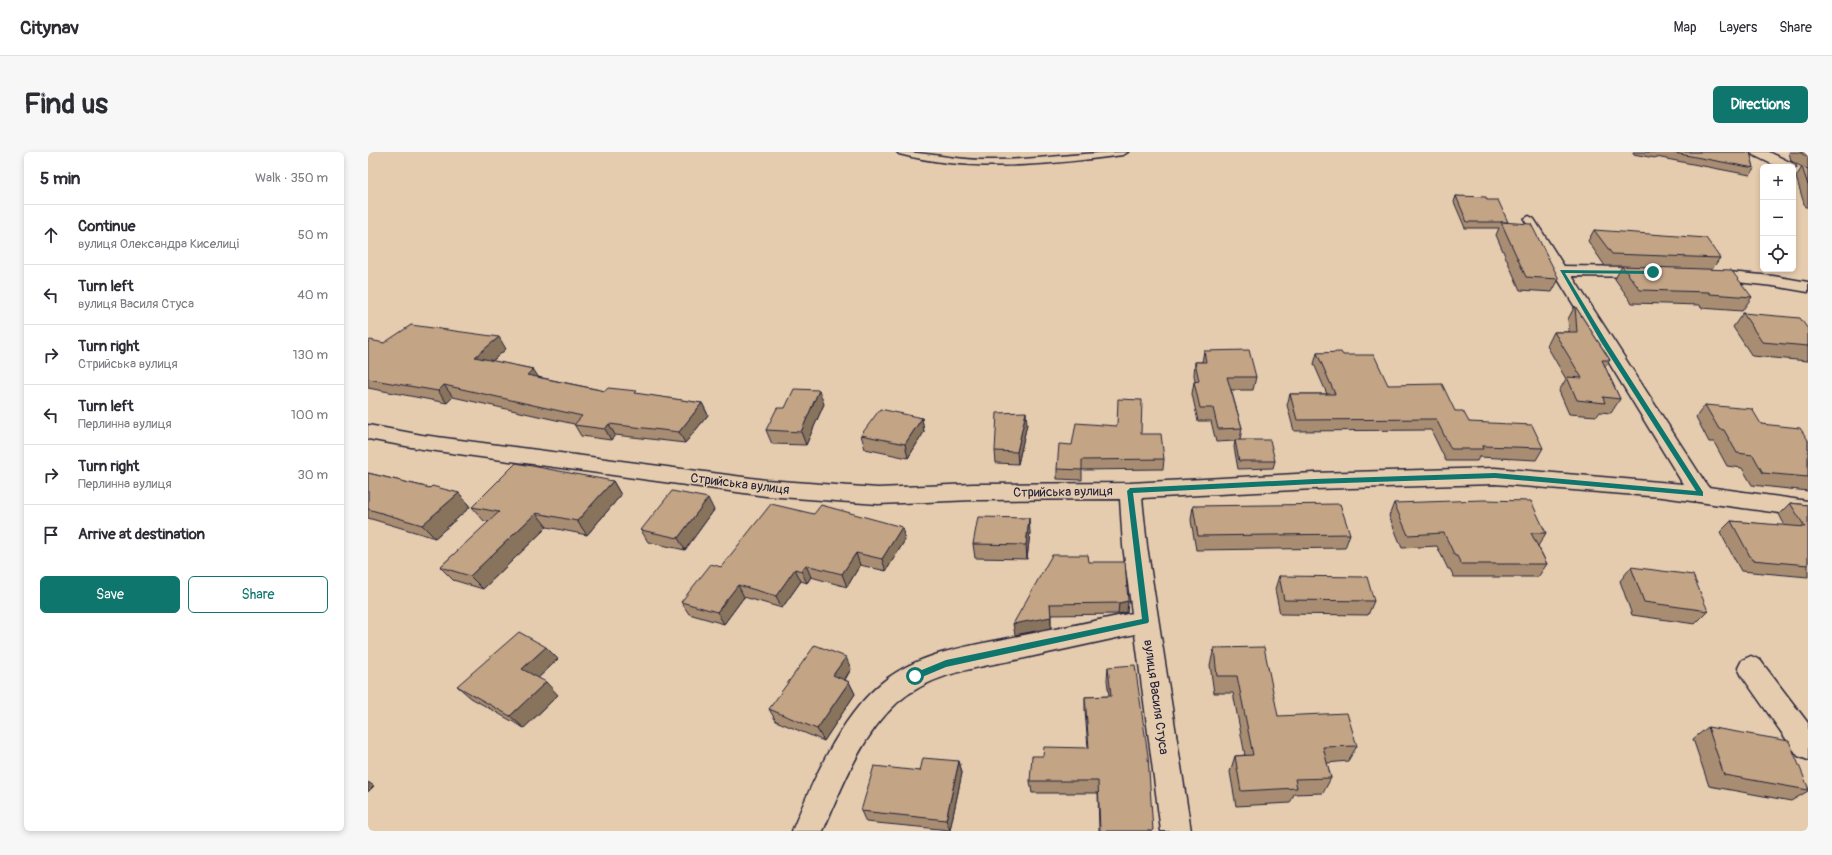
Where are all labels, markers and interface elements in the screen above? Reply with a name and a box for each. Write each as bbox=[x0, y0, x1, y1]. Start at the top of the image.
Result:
text: Citynav bbox=[20, 16, 79, 40]
text: Map bbox=[1674, 19, 1697, 36]
text: Layers bbox=[1719, 19, 1757, 36]
text: Share bbox=[1779, 19, 1812, 36]
button: Directions bbox=[1713, 86, 1808, 123]
text: Find us bbox=[24, 87, 108, 122]
map controls bbox=[1760, 164, 1796, 272]
button: + bbox=[1760, 164, 1796, 200]
text: 5 min bbox=[40, 168, 80, 189]
text: Walk · 350 m bbox=[255, 170, 328, 186]
button: − bbox=[1760, 200, 1796, 236]
text: Continue bbox=[78, 217, 136, 236]
icon: ahead bbox=[40, 224, 62, 246]
text: 50 m bbox=[298, 227, 328, 243]
text: вулиця Олександра Киселиці bbox=[78, 236, 239, 252]
button: locate bbox=[1760, 236, 1796, 272]
route end bbox=[1644, 263, 1662, 281]
text: Turn left bbox=[78, 277, 134, 296]
icon: left bbox=[40, 284, 62, 306]
text: 40 m bbox=[297, 287, 328, 303]
text: вулиця Василя Стуса bbox=[78, 296, 194, 312]
text: Turn right bbox=[78, 337, 139, 356]
icon: right bbox=[40, 344, 62, 366]
text: 130 m bbox=[292, 347, 328, 363]
text: Стрийська вулиця bbox=[78, 356, 178, 372]
text: Turn left bbox=[78, 397, 134, 416]
icon: left bbox=[40, 404, 62, 426]
text: 100 m bbox=[291, 407, 328, 423]
text: Перлинна вулиця bbox=[78, 416, 172, 432]
text: Turn right bbox=[78, 457, 139, 476]
icon: right bbox=[40, 464, 62, 486]
text: 30 m bbox=[298, 467, 328, 483]
street label: Стрийська вулиця bbox=[689, 470, 790, 498]
text: Перлинна вулиця bbox=[78, 476, 172, 492]
street label: Стрийська вулиця bbox=[1013, 483, 1113, 501]
icon: arrive bbox=[40, 524, 62, 546]
text: Arrive at destination bbox=[78, 525, 205, 544]
button: Save bbox=[40, 576, 180, 613]
button: Share bbox=[188, 576, 328, 613]
street label: вулиця Василя Стуса bbox=[1140, 639, 1172, 756]
route start bbox=[906, 667, 924, 685]

